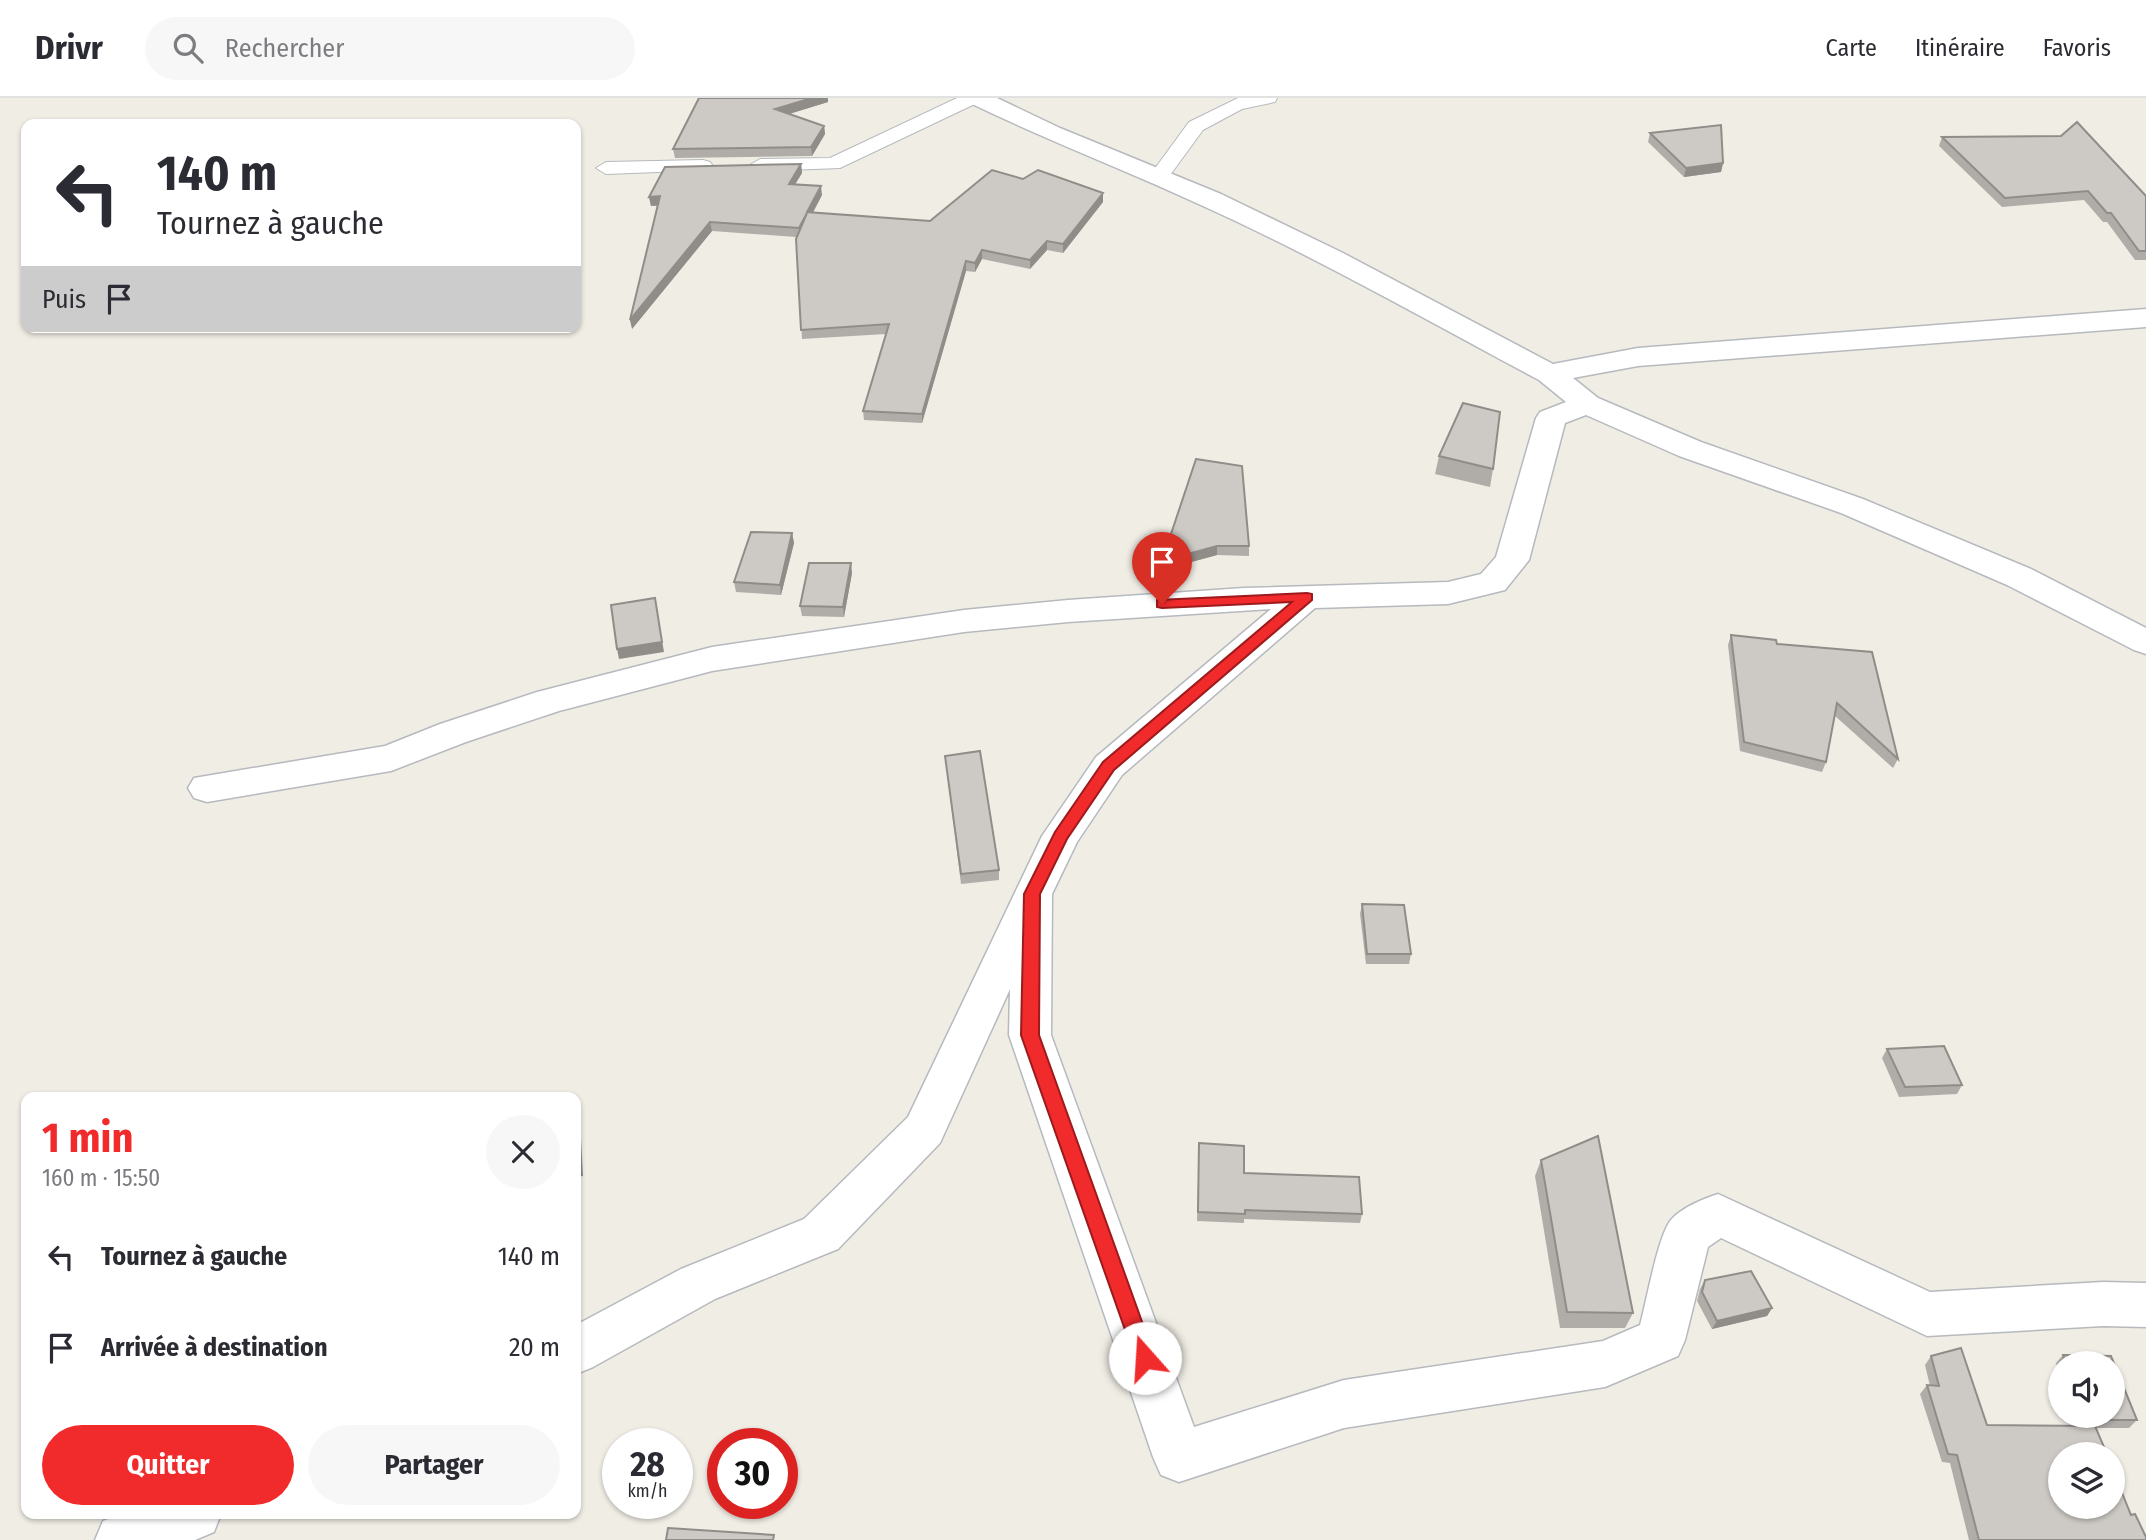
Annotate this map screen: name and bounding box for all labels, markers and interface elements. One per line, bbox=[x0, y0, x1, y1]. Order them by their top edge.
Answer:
search box bbox=[145, 17, 635, 80]
text: Drivr bbox=[35, 28, 103, 68]
icon: search bbox=[169, 29, 207, 67]
text: Rechercher bbox=[225, 33, 344, 64]
text: Carte bbox=[1826, 34, 1877, 62]
text: Itinéraire bbox=[1915, 34, 2005, 62]
text: Favoris bbox=[2043, 34, 2111, 62]
text: 140 m bbox=[157, 144, 277, 203]
icon: left bbox=[42, 147, 133, 238]
text: Tournez à gauche bbox=[157, 204, 384, 242]
icon: arrive bbox=[100, 280, 138, 318]
text: Puis bbox=[42, 284, 86, 315]
pin bbox=[1132, 532, 1192, 604]
icon: arrive bbox=[1143, 543, 1181, 581]
text: 1 min bbox=[42, 1113, 133, 1163]
button: close bbox=[486, 1115, 560, 1189]
text: 160 m · 15:50 bbox=[42, 1164, 160, 1192]
icon: left bbox=[42, 1238, 80, 1276]
text: Tournez à gauche bbox=[101, 1241, 287, 1272]
text: 140 m bbox=[498, 1241, 560, 1272]
position arrow bbox=[1108, 1321, 1182, 1395]
icon: arrive bbox=[42, 1329, 80, 1367]
text: Arrivée à destination bbox=[101, 1332, 328, 1363]
text: 20 m bbox=[509, 1332, 560, 1363]
map controls bbox=[2048, 1351, 2125, 1519]
button: sound bbox=[2048, 1351, 2125, 1428]
button: Quitter bbox=[42, 1425, 294, 1505]
button: Partager bbox=[308, 1425, 560, 1505]
speed limit sign: 30 bbox=[707, 1428, 798, 1519]
button: layers bbox=[2048, 1442, 2125, 1519]
text: 28 bbox=[630, 1443, 665, 1485]
text: km/h bbox=[627, 1480, 668, 1502]

